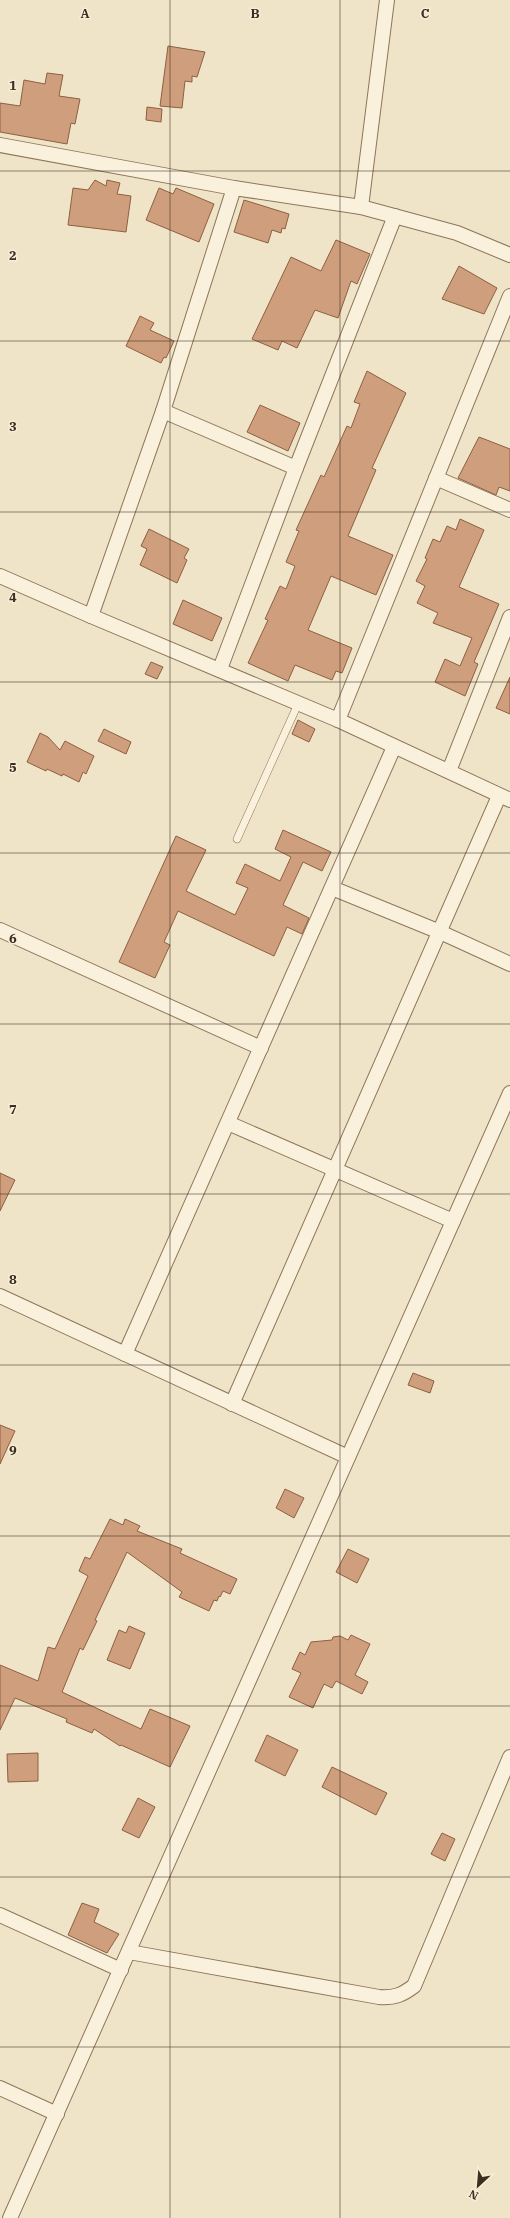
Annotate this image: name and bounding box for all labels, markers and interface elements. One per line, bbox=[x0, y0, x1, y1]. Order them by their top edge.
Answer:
text: A bbox=[80, 5, 90, 22]
text: B bbox=[250, 5, 260, 22]
text: C bbox=[421, 5, 430, 22]
text: 1 bbox=[9, 77, 17, 94]
text: 2 bbox=[9, 247, 17, 264]
text: 3 bbox=[9, 418, 17, 435]
text: 4 bbox=[9, 589, 17, 606]
text: 5 bbox=[9, 759, 17, 776]
text: 6 bbox=[9, 930, 17, 947]
text: 7 bbox=[9, 1101, 17, 1118]
text: 8 bbox=[9, 1271, 17, 1288]
text: 9 bbox=[9, 1442, 17, 1459]
north arrow bbox=[458, 2166, 498, 2206]
text: N bbox=[466, 2187, 481, 2203]

